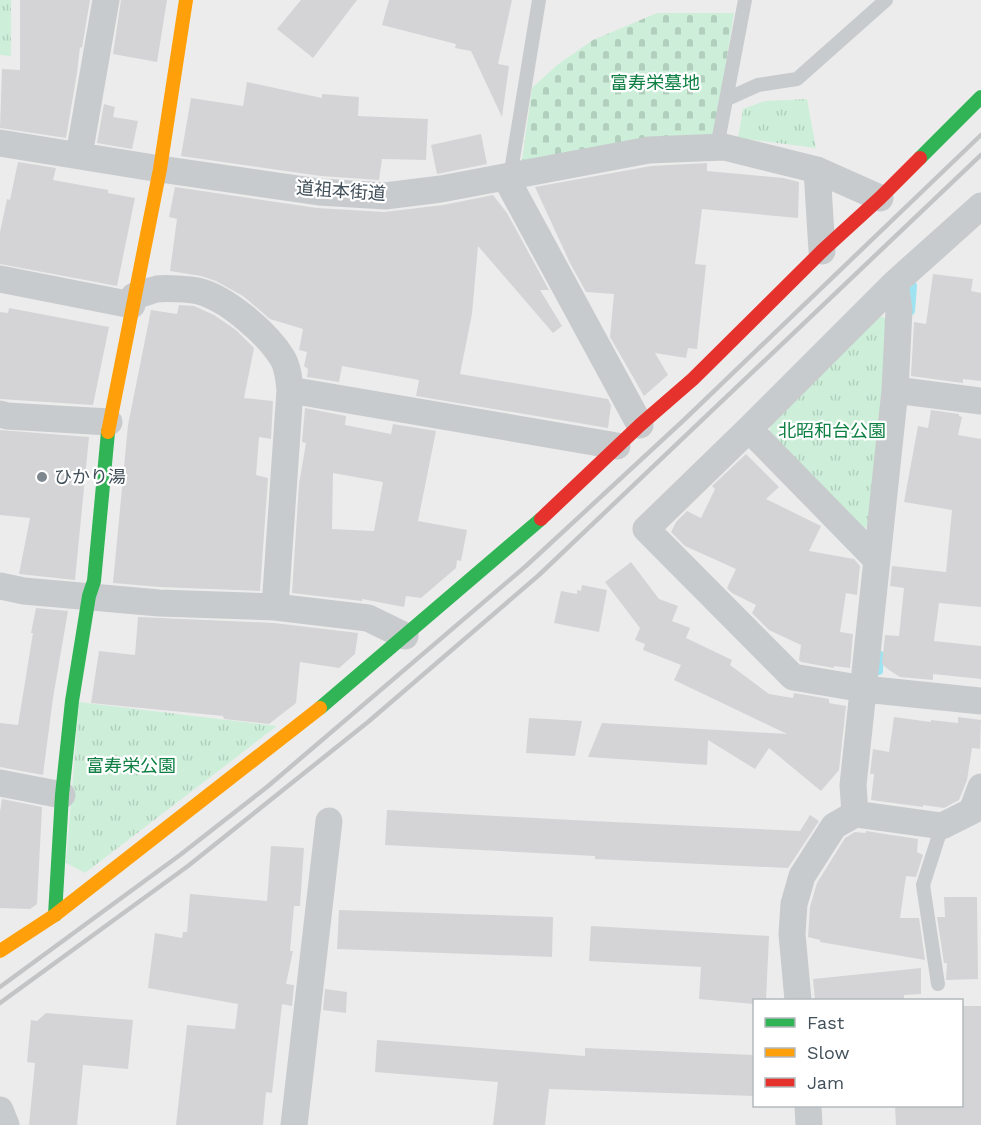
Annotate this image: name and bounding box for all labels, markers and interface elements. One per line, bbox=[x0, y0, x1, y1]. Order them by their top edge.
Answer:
park label: 富寿栄墓地 bbox=[610, 72, 700, 93]
street label: 道祖本街道 bbox=[295, 177, 387, 204]
park label: 北昭和台公園 bbox=[778, 420, 886, 441]
place label: ひかり湯 bbox=[54, 466, 126, 487]
marker: ひかり湯 bbox=[35, 470, 49, 484]
park label: 富寿栄公園 bbox=[86, 755, 176, 776]
legend bbox=[753, 999, 963, 1107]
text: Fast bbox=[807, 1012, 845, 1033]
text: Slow bbox=[807, 1042, 850, 1063]
text: Jam bbox=[807, 1072, 844, 1093]

